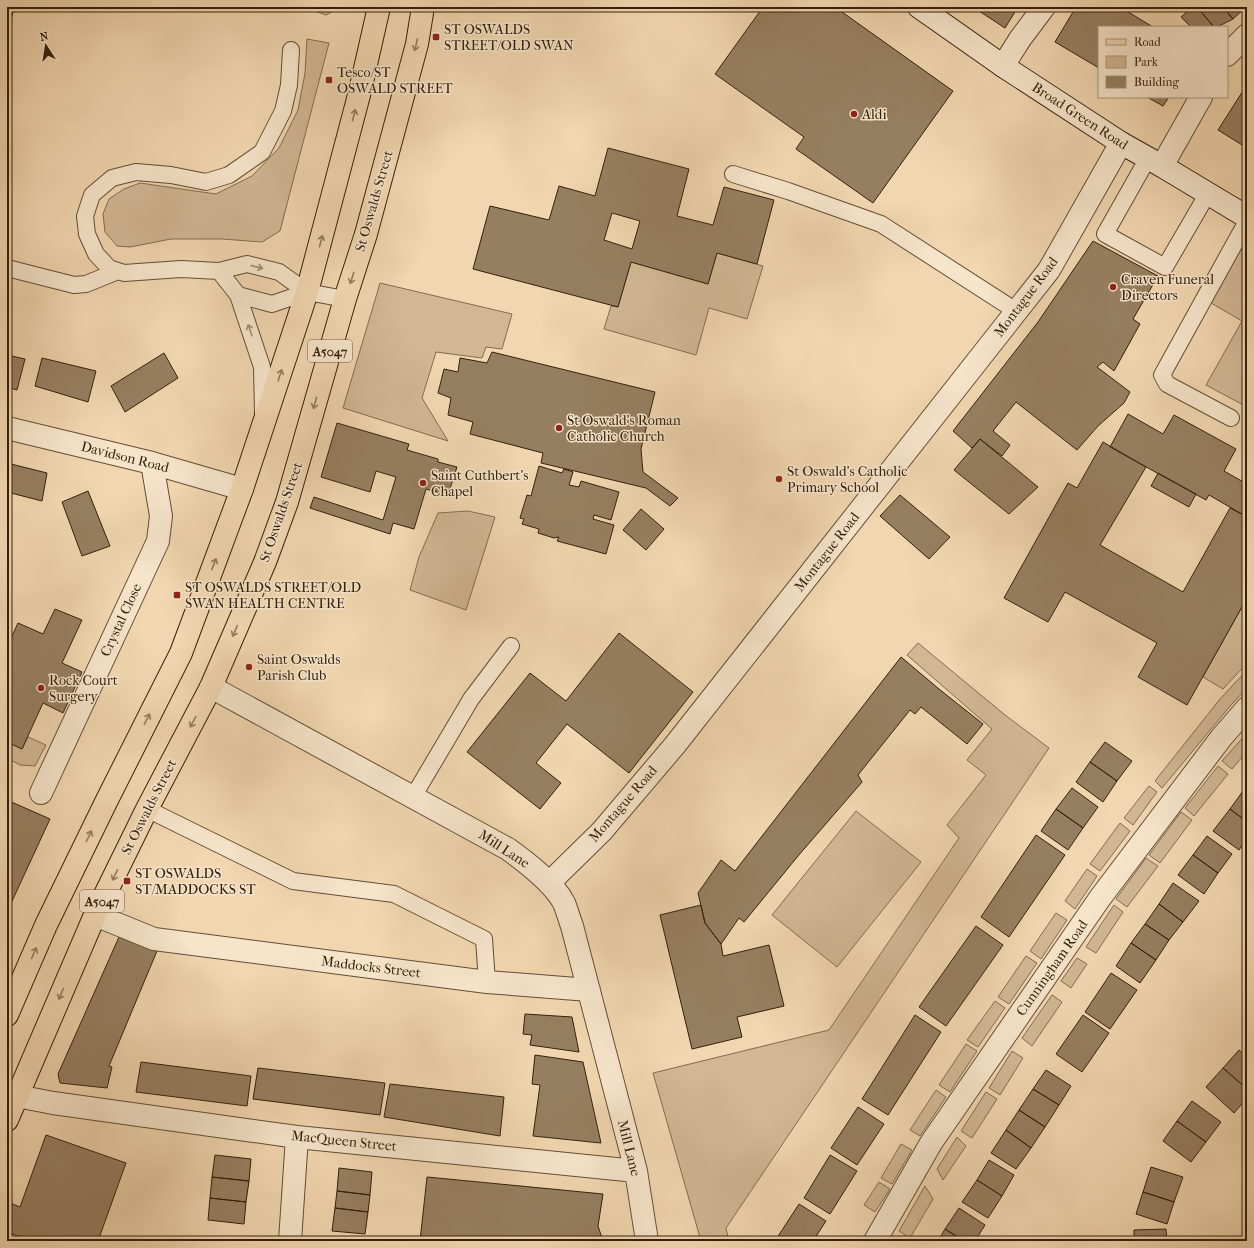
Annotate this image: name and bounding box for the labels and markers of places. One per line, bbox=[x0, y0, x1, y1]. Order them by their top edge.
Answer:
place label: ST OSWALDS STREET/OLD SWAN bbox=[444, 21, 574, 54]
marker: ST OSWALDS STREET/OLD SWAN bbox=[431, 32, 441, 42]
place label: Tesco/ST OSWALD STREET bbox=[337, 64, 453, 97]
marker: Tesco/ST OSWALD STREET bbox=[324, 75, 334, 85]
place label: Aldi bbox=[861, 106, 887, 123]
marker: Aldi bbox=[849, 109, 859, 119]
place label: Craven Funeral Directors bbox=[1121, 271, 1214, 304]
marker: Craven Funeral Directors bbox=[1108, 282, 1118, 292]
place label: St Oswald's Roman Catholic Church bbox=[567, 412, 681, 445]
marker: St Oswald's Roman Catholic Church bbox=[554, 423, 564, 433]
place label: St Oswald's Catholic Primary School bbox=[787, 463, 907, 496]
place label: Saint Cuthbert’s Chapel bbox=[431, 467, 528, 500]
marker: St Oswald's Catholic Primary School bbox=[774, 474, 784, 484]
marker: Saint Cuthbert’s Chapel bbox=[418, 478, 428, 488]
place label: ST OSWALDS STREET/OLD SWAN HEALTH CENTRE bbox=[185, 579, 361, 612]
marker: ST OSWALDS STREET/OLD SWAN HEALTH CENTRE bbox=[172, 590, 182, 600]
place label: Saint Oswalds Parish Club bbox=[257, 651, 340, 684]
marker: Saint Oswalds Parish Club bbox=[244, 662, 254, 672]
place label: Rock Court Surgery bbox=[49, 672, 118, 705]
marker: Rock Court Surgery bbox=[36, 683, 46, 693]
place label: ST OSWALDS ST/MADDOCKS ST bbox=[135, 865, 256, 898]
marker: ST OSWALDS ST/MADDOCKS ST bbox=[122, 876, 132, 886]

